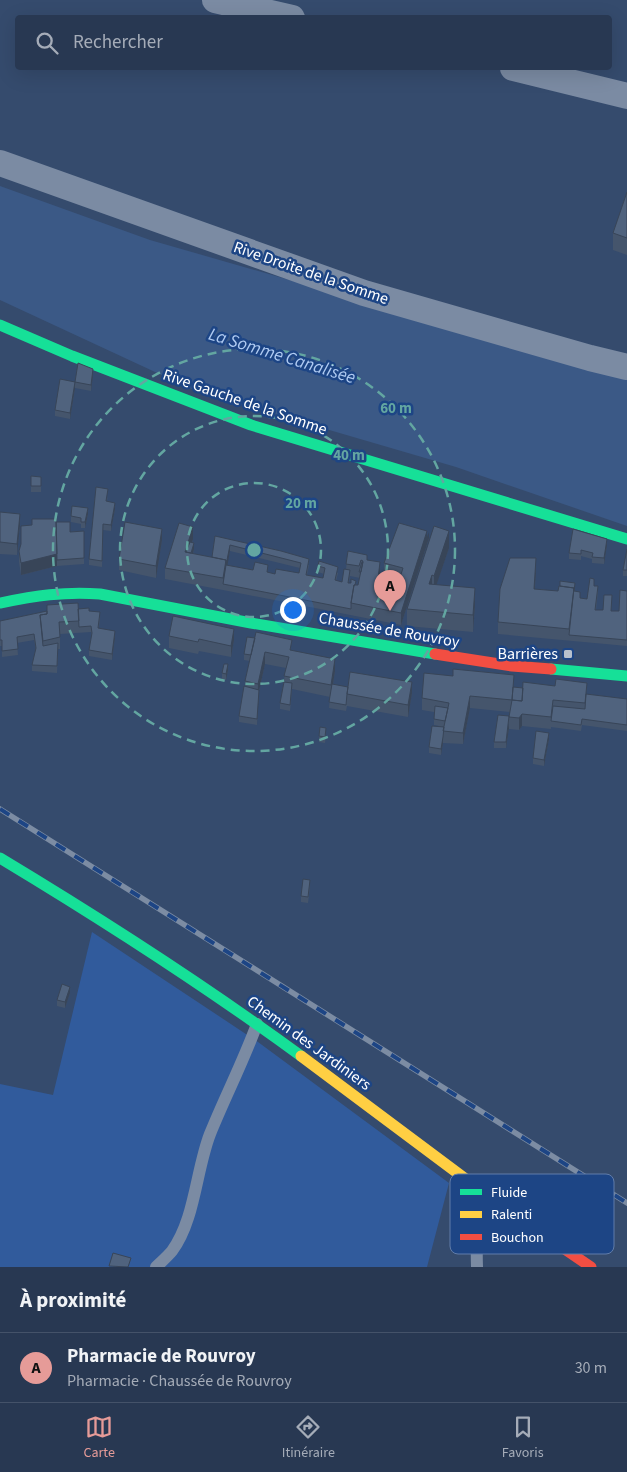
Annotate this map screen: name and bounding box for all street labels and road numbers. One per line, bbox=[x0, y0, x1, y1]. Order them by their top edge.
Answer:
street label: Rive Droite de la Somme bbox=[230, 236, 392, 310]
street label: Rive Gauche de la Somme bbox=[160, 364, 330, 440]
street label: Chaussée de Rouvroy bbox=[317, 607, 462, 653]
street label: Chemin des Jardiniers bbox=[243, 990, 376, 1096]

